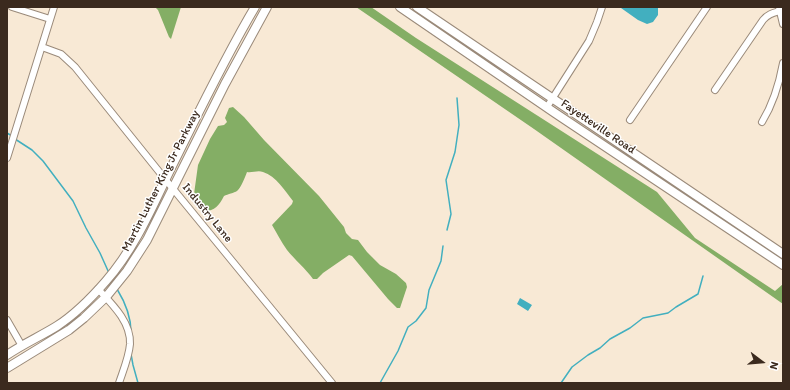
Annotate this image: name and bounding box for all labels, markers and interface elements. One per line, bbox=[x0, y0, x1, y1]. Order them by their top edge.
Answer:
street label: Fayetteville Road bbox=[558, 97, 638, 157]
street label: Martin Luther King Jr Parkway bbox=[119, 108, 203, 254]
street label: Industry Lane bbox=[179, 181, 235, 245]
north arrow bbox=[742, 342, 782, 382]
text: N bbox=[767, 360, 781, 371]

